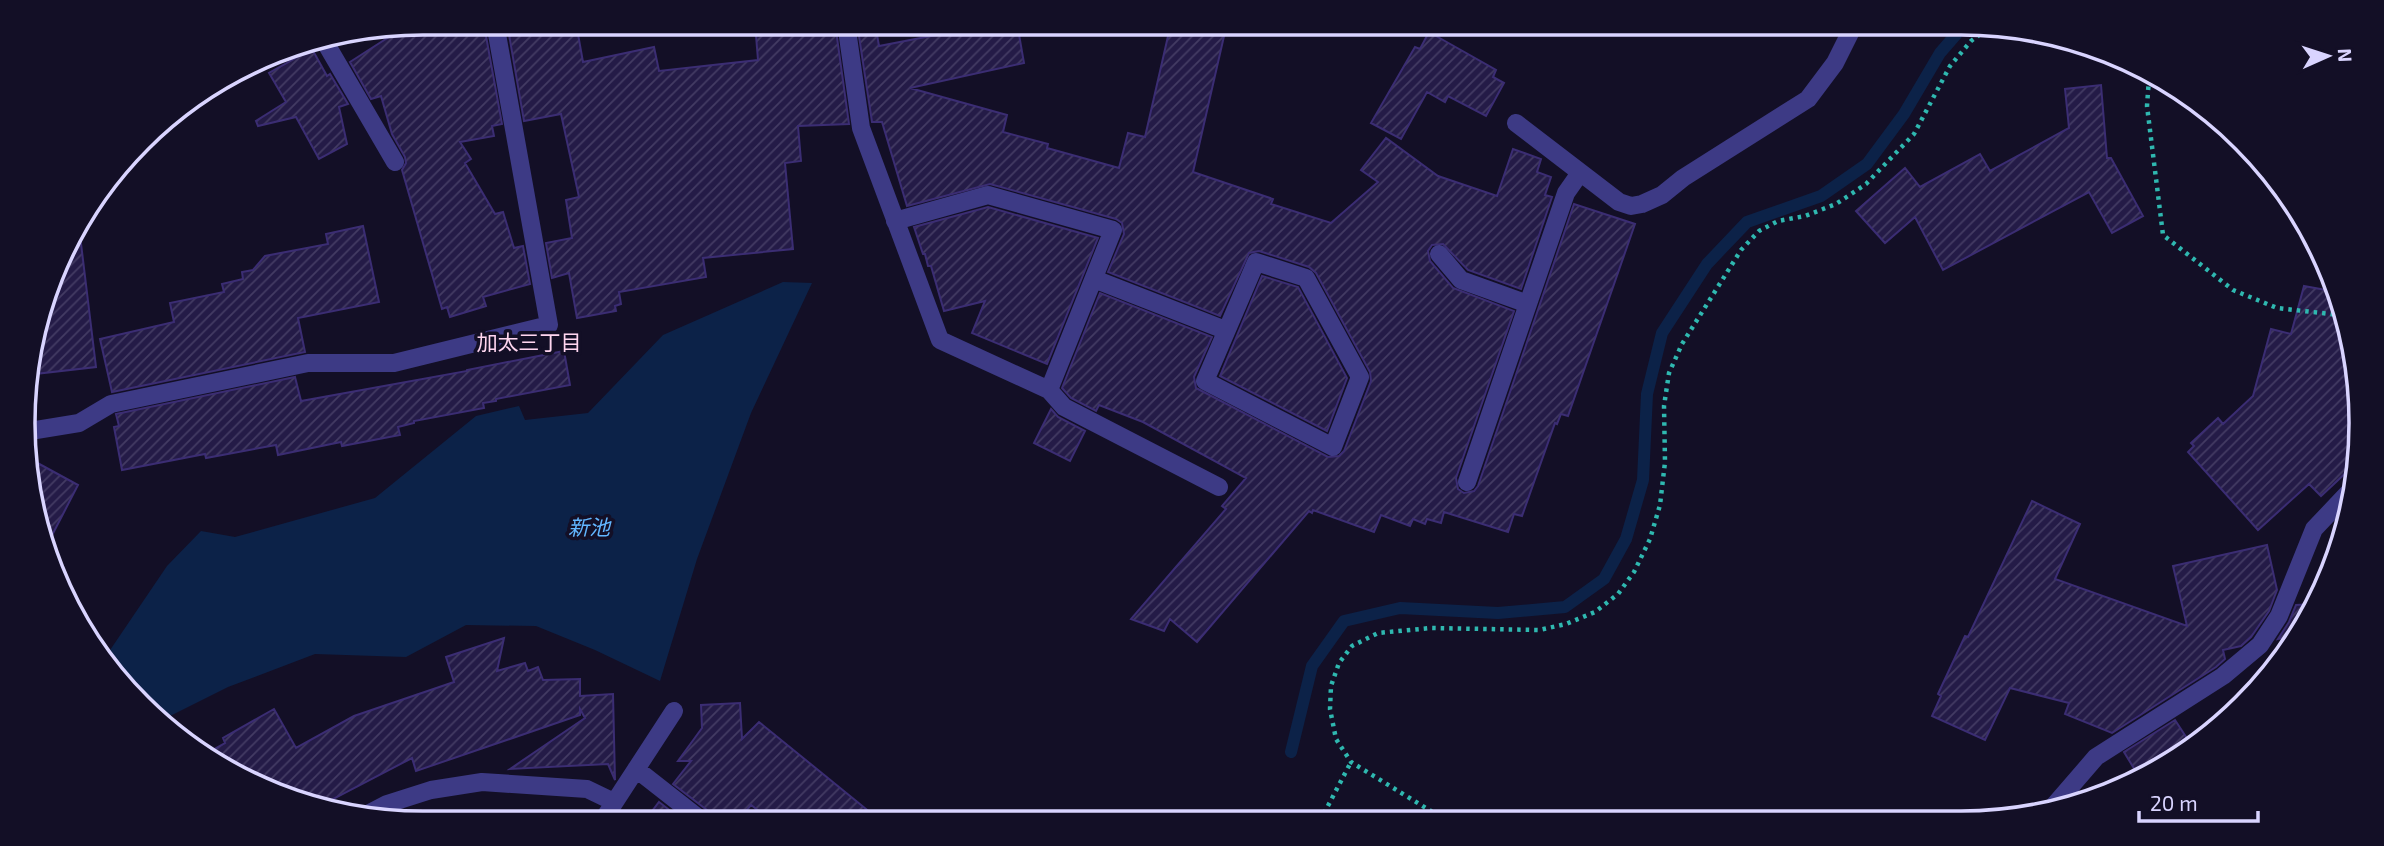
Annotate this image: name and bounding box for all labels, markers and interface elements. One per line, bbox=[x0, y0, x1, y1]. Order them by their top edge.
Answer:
north arrow bbox=[2293, 21, 2363, 91]
text: N bbox=[2334, 48, 2357, 63]
district label: 加太三丁目 bbox=[477, 329, 582, 354]
water label: 新池 bbox=[568, 514, 612, 539]
scale bar bbox=[2139, 780, 2258, 824]
text: 20 m bbox=[2150, 790, 2198, 815]

